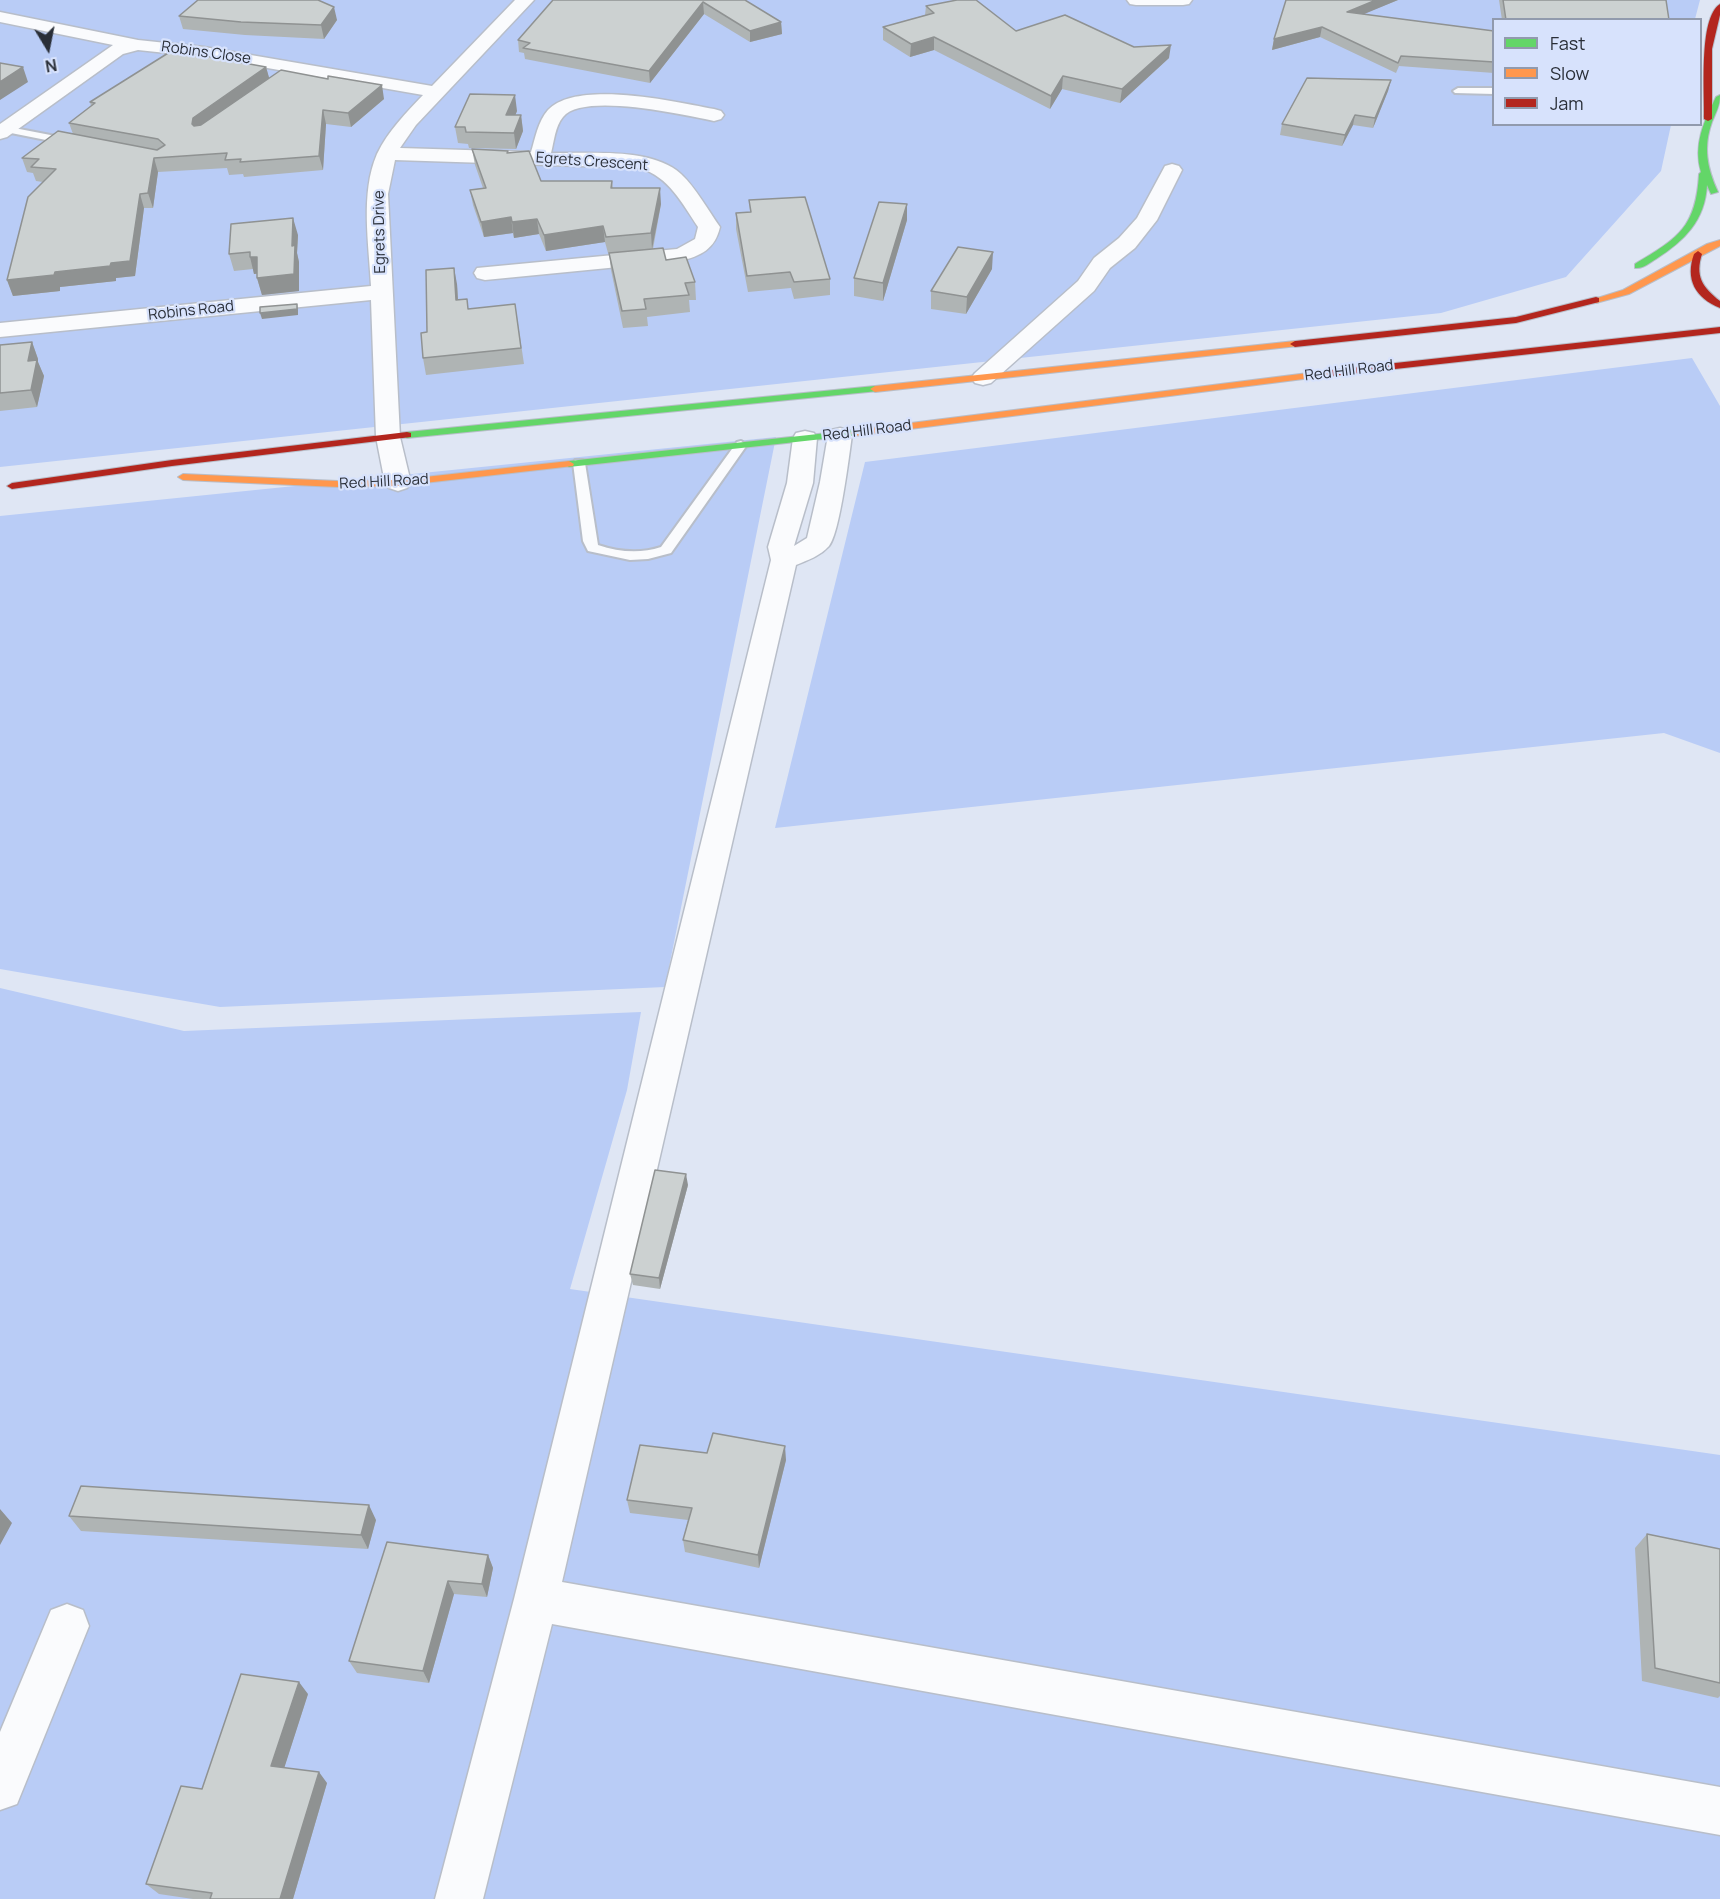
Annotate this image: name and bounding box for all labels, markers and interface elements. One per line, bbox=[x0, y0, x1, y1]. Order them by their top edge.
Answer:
north arrow bbox=[18, 18, 78, 78]
legend bbox=[1492, 18, 1702, 126]
text: Fast bbox=[1550, 31, 1585, 55]
street label: Robins Close bbox=[160, 38, 252, 68]
text: N bbox=[44, 54, 59, 78]
text: Slow bbox=[1550, 61, 1589, 85]
text: Jam bbox=[1550, 91, 1584, 115]
street label: Egrets Crescent bbox=[535, 149, 649, 175]
street label: Egrets Drive bbox=[370, 190, 390, 274]
street label: Robins Road bbox=[147, 298, 235, 324]
street label: Red Hill Road bbox=[1304, 357, 1394, 385]
street label: Red Hill Road bbox=[822, 417, 912, 445]
street label: Red Hill Road bbox=[339, 471, 429, 493]

